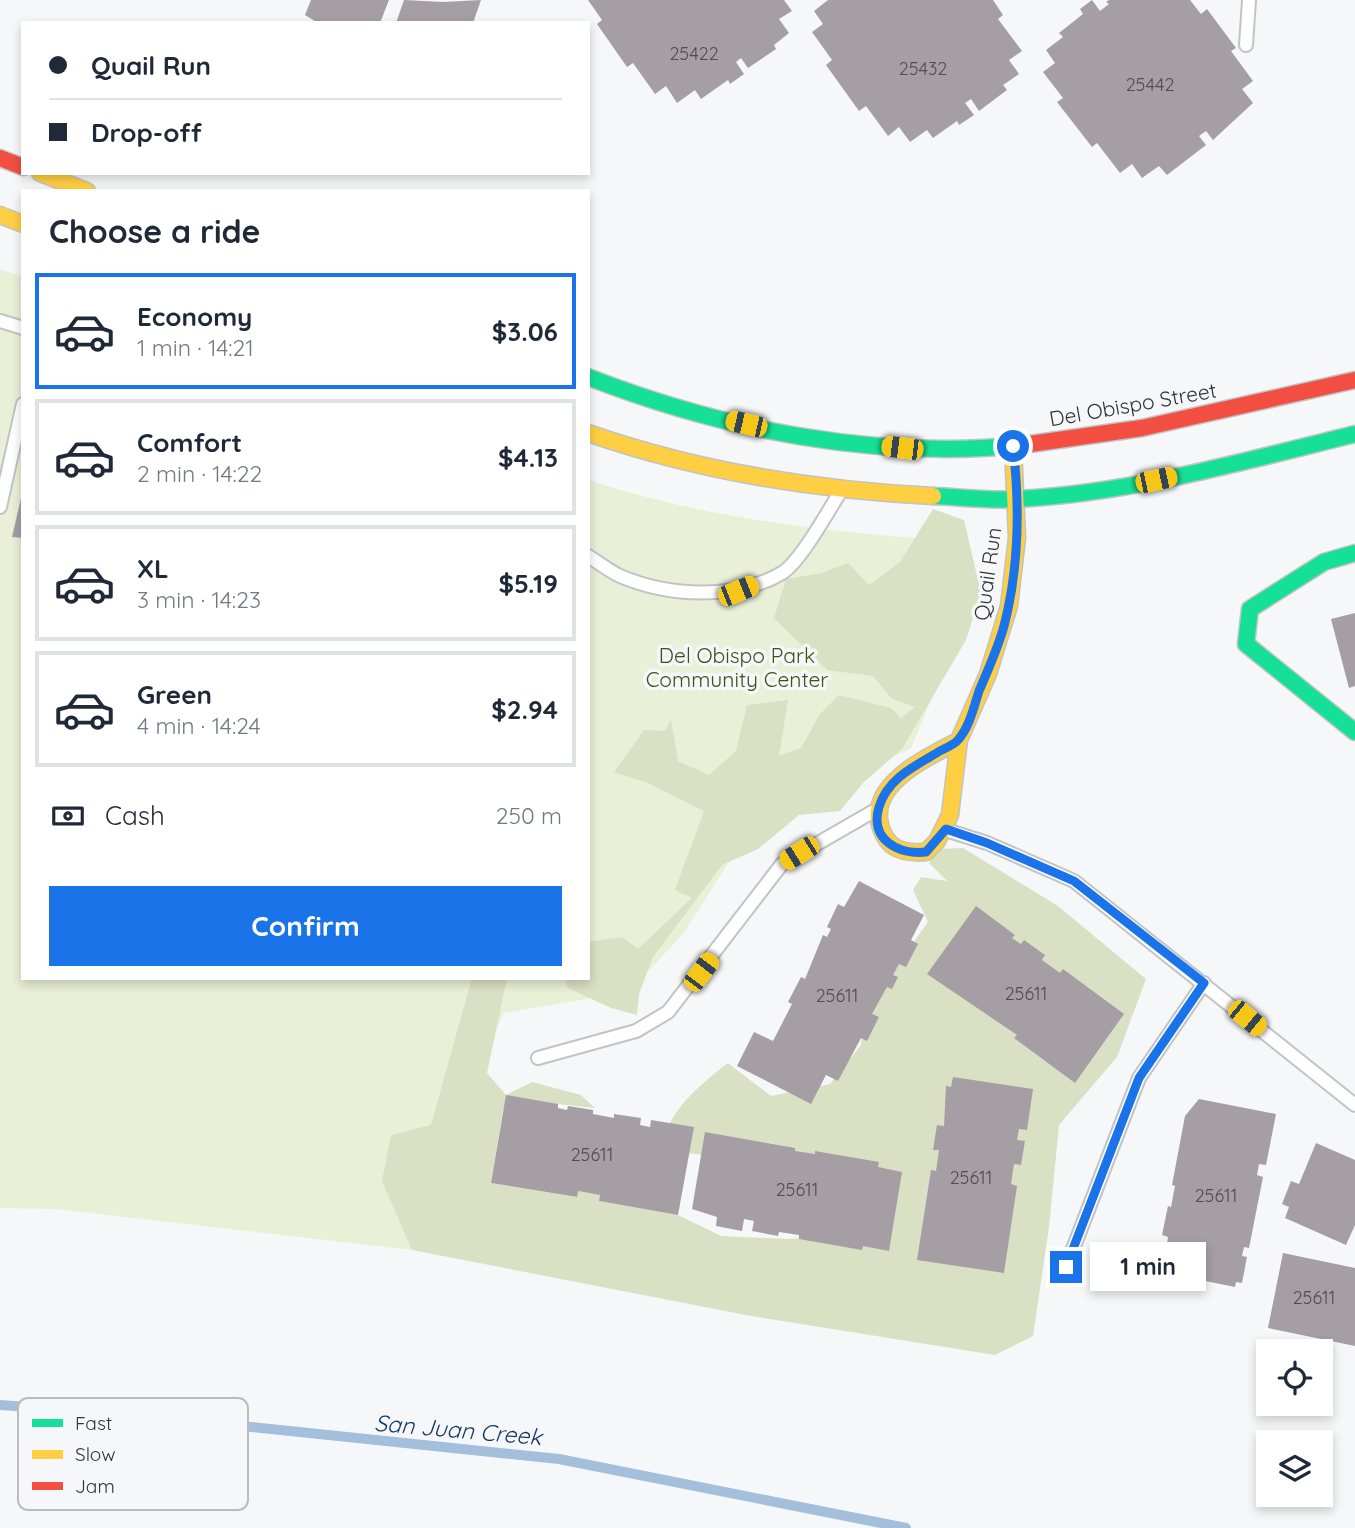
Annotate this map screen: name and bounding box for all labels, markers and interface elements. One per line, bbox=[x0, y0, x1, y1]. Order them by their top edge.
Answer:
house number: 25422 bbox=[669, 42, 719, 65]
text: Quail Run bbox=[91, 49, 211, 82]
house number: 25432 bbox=[899, 57, 947, 80]
house number: 25442 bbox=[1126, 73, 1174, 96]
text: Drop-off bbox=[91, 116, 202, 149]
text: Choose a ride bbox=[49, 211, 261, 251]
icon: car bbox=[53, 300, 116, 363]
text: Economy bbox=[137, 300, 252, 333]
text: $3.06 bbox=[492, 315, 558, 348]
text: 1 min · 14:21 bbox=[137, 333, 254, 362]
street label: Del Obispo Street bbox=[1047, 377, 1218, 432]
car bbox=[724, 409, 769, 439]
icon: car bbox=[53, 426, 116, 489]
text: Comfort bbox=[137, 426, 242, 459]
route start bbox=[997, 430, 1029, 462]
car bbox=[880, 435, 925, 461]
text: $4.13 bbox=[498, 441, 558, 474]
text: 2 min · 14:22 bbox=[137, 459, 262, 488]
car bbox=[1134, 465, 1179, 495]
street label: Quail Run bbox=[968, 526, 1006, 622]
icon: car bbox=[53, 552, 116, 615]
text: XL bbox=[137, 552, 169, 585]
text: $5.19 bbox=[498, 567, 558, 600]
car bbox=[715, 573, 762, 609]
text: 3 min · 14:23 bbox=[137, 585, 261, 614]
park label: Del Obispo Park Community Center bbox=[646, 642, 828, 692]
icon: car bbox=[53, 678, 116, 741]
text: Green bbox=[137, 678, 212, 711]
text: $2.94 bbox=[491, 693, 558, 726]
text: 4 min · 14:24 bbox=[137, 711, 261, 740]
icon: cash bbox=[49, 797, 87, 835]
text: Cash bbox=[105, 799, 165, 832]
text: 250 m bbox=[496, 801, 562, 830]
car bbox=[776, 833, 823, 873]
button: Confirm bbox=[49, 886, 562, 966]
car bbox=[680, 949, 723, 995]
house number: 25611 bbox=[1005, 982, 1047, 1005]
house number: 25611 bbox=[816, 984, 858, 1007]
car bbox=[1225, 997, 1270, 1039]
house number: 25611 bbox=[571, 1143, 613, 1166]
house number: 25611 bbox=[950, 1166, 992, 1189]
house number: 25611 bbox=[776, 1178, 818, 1201]
house number: 25611 bbox=[1195, 1184, 1237, 1207]
callout: 1 min bbox=[1090, 1242, 1206, 1292]
route end bbox=[1050, 1251, 1082, 1283]
text: 1 min bbox=[1120, 1252, 1176, 1281]
house number: 25611 bbox=[1293, 1286, 1335, 1309]
map controls bbox=[1256, 1339, 1333, 1507]
button: locate bbox=[1256, 1339, 1333, 1416]
legend bbox=[18, 1398, 248, 1510]
water label: San Juan Creek bbox=[373, 1408, 545, 1451]
text: Fast bbox=[75, 1411, 112, 1435]
button: layers bbox=[1256, 1430, 1333, 1507]
text: Slow bbox=[75, 1442, 116, 1466]
text: Jam bbox=[75, 1474, 115, 1498]

